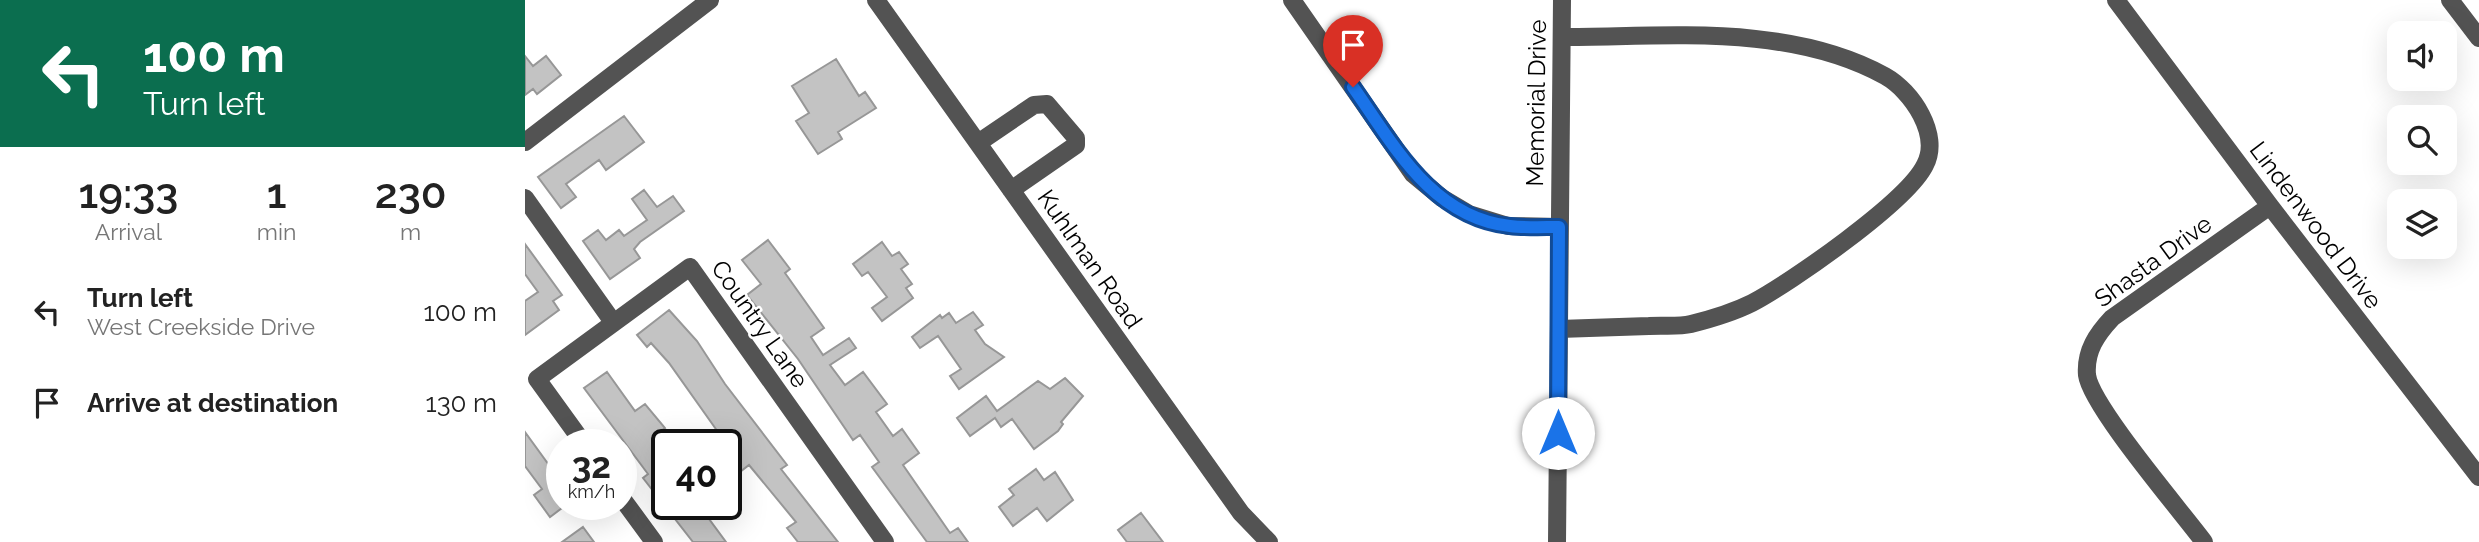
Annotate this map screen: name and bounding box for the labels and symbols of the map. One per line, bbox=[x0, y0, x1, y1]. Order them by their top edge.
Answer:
pin bbox=[1323, 15, 1383, 87]
street label: Memorial Drive bbox=[1520, 19, 1552, 187]
street label: Lindenwood Drive bbox=[2244, 136, 2388, 314]
street label: Kuhlman Road bbox=[1031, 184, 1149, 334]
street label: Shasta Drive bbox=[2089, 209, 2217, 313]
street label: Country Lane bbox=[705, 255, 815, 393]
position arrow bbox=[1521, 396, 1595, 470]
speed limit sign: 40 bbox=[651, 429, 742, 520]

